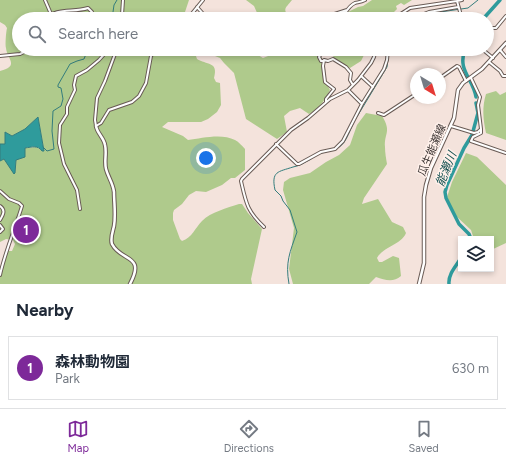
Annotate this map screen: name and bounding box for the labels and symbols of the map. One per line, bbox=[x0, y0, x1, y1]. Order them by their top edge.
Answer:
north arrow bbox=[410, 68, 446, 104]
street label: 瓜生能瀬線 bbox=[415, 122, 449, 178]
your location bbox=[196, 148, 216, 168]
water label: 能瀬川 bbox=[433, 148, 460, 188]
pin: 1 bbox=[13, 215, 39, 245]

